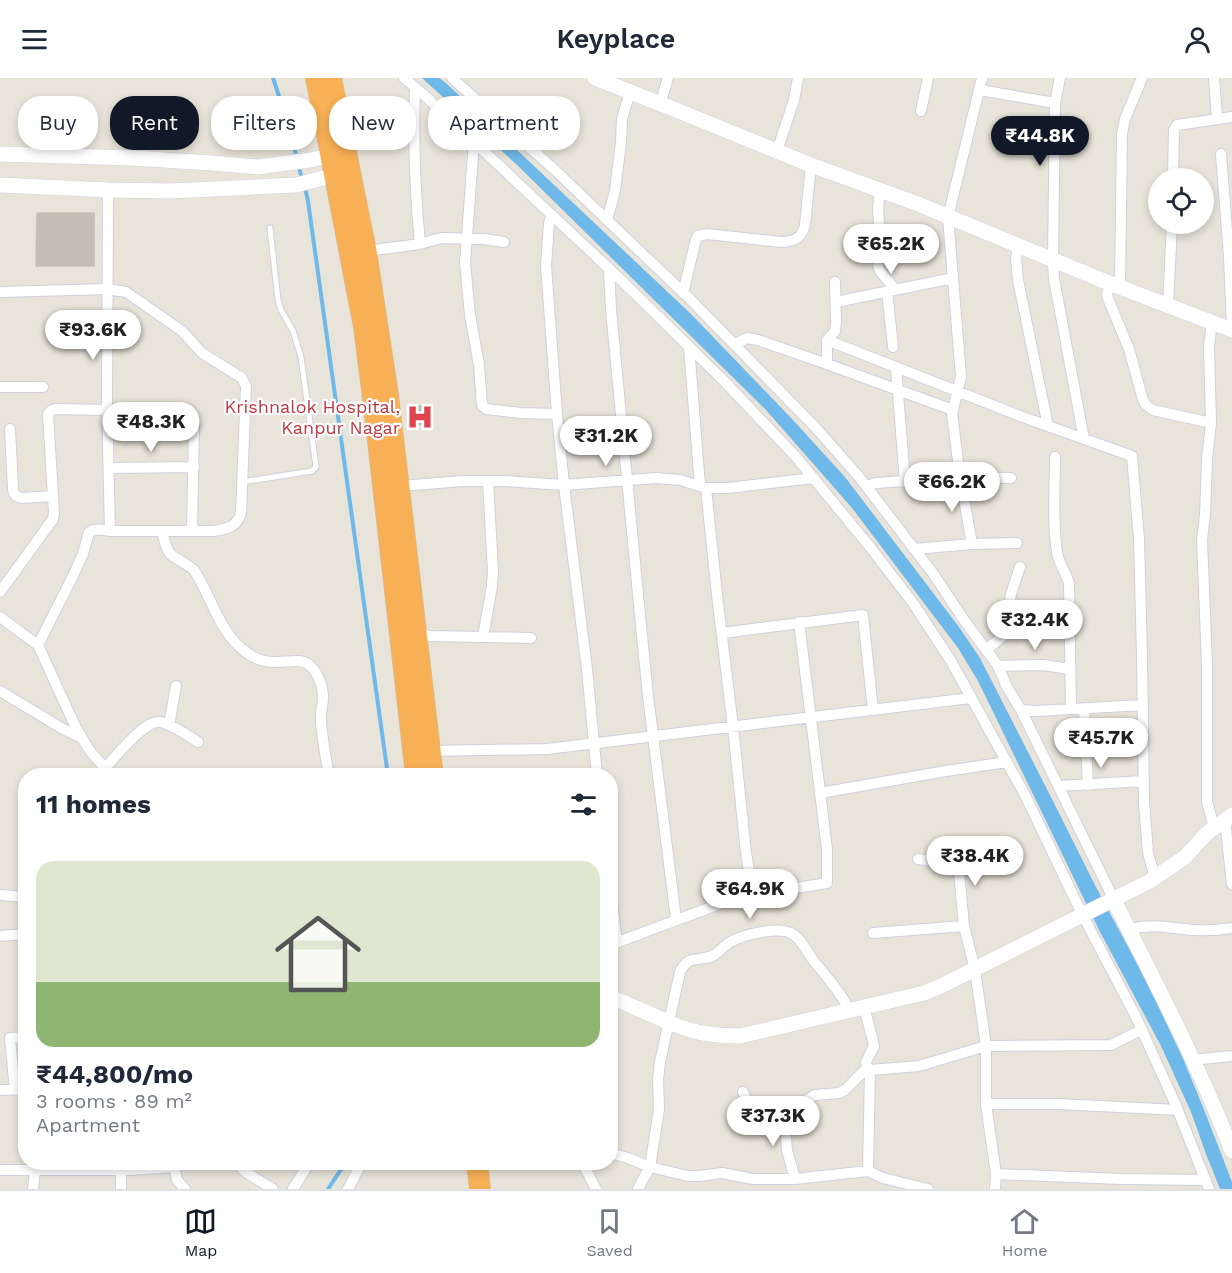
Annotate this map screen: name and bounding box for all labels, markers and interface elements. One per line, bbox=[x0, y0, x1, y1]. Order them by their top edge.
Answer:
icon: menu bbox=[18, 23, 51, 56]
text: Keyplace bbox=[556, 23, 676, 55]
icon: person bbox=[1181, 23, 1214, 56]
chip: Buy bbox=[18, 96, 98, 150]
chip: Rent bbox=[110, 96, 199, 150]
chip: Filters bbox=[211, 96, 317, 150]
chip: New bbox=[329, 96, 416, 150]
chip: Apartment bbox=[428, 96, 580, 150]
pin: ₹44.8K bbox=[991, 116, 1089, 167]
text: ₹44.8K bbox=[1005, 123, 1075, 147]
map controls bbox=[1148, 168, 1214, 234]
button: locate bbox=[1148, 168, 1214, 234]
pin: ₹65.2K bbox=[842, 224, 940, 275]
text: ₹65.2K bbox=[857, 231, 925, 255]
pin: ₹93.6K bbox=[44, 310, 142, 361]
text: ₹93.6K bbox=[59, 317, 127, 341]
place label: Krishnalok Hospital, Kanpur Nagar bbox=[224, 396, 400, 438]
pin: ₹48.3K bbox=[102, 402, 200, 453]
hospital icon: Krishnalok Hospital, Kanpur Nagar bbox=[405, 402, 435, 432]
text: ₹48.3K bbox=[117, 409, 186, 433]
pin: ₹31.2K bbox=[557, 416, 655, 467]
text: ₹31.2K bbox=[574, 423, 638, 447]
pin: ₹66.2K bbox=[903, 462, 1001, 513]
text: ₹66.2K bbox=[918, 469, 986, 493]
pin: ₹32.4K bbox=[986, 600, 1084, 651]
text: ₹32.4K bbox=[1001, 607, 1069, 631]
pin: ₹45.7K bbox=[1052, 718, 1150, 769]
text: ₹45.7K bbox=[1068, 725, 1134, 749]
icon: filters bbox=[567, 788, 600, 821]
text: 11 homes bbox=[36, 789, 151, 819]
pin: ₹38.4K bbox=[926, 836, 1024, 887]
text: ₹38.4K bbox=[941, 843, 1009, 867]
pin: ₹64.9K bbox=[701, 869, 799, 920]
text: ₹64.9K bbox=[715, 876, 785, 900]
icon: home bbox=[264, 900, 372, 1008]
text: ₹44,800/mo bbox=[36, 1059, 193, 1089]
text: 3 rooms · 89 m² bbox=[36, 1089, 192, 1113]
pin: ₹37.3K bbox=[724, 1096, 822, 1147]
text: ₹37.3K bbox=[741, 1103, 805, 1127]
text: Apartment bbox=[36, 1113, 140, 1137]
tab: Map bbox=[184, 1205, 217, 1260]
tab: Saved bbox=[586, 1205, 633, 1260]
tab: Home bbox=[1002, 1205, 1048, 1260]

